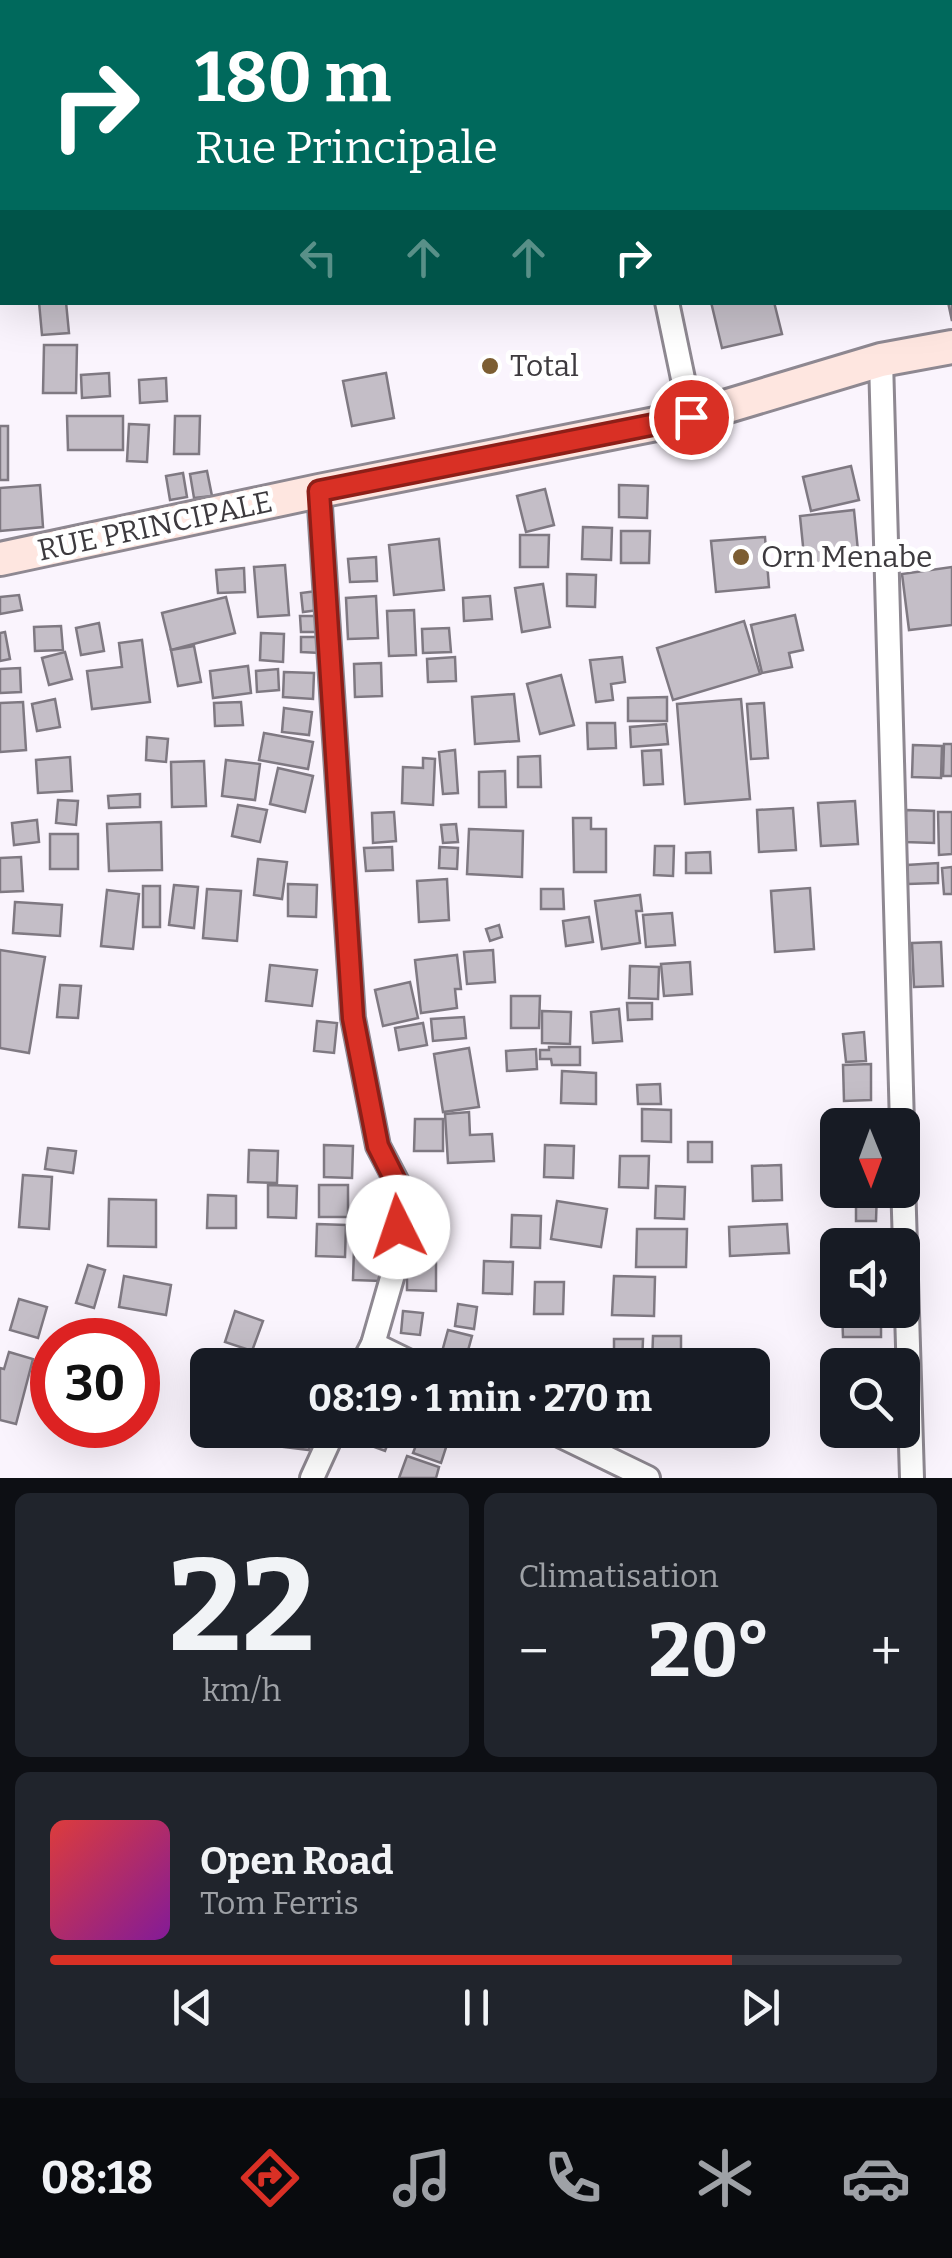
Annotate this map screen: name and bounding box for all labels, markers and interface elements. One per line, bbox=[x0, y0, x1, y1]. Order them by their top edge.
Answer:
text: 180 m bbox=[195, 36, 391, 120]
icon: right bbox=[30, 40, 160, 170]
text: Rue Principale bbox=[195, 121, 498, 175]
icon: left bbox=[291, 230, 346, 285]
icon: ahead bbox=[396, 230, 451, 285]
icon: ahead bbox=[501, 230, 556, 285]
icon: right bbox=[606, 230, 661, 285]
place label: Total bbox=[510, 348, 579, 384]
marker: Total bbox=[479, 355, 501, 377]
pin bbox=[649, 375, 734, 460]
icon: arrive bbox=[664, 390, 719, 445]
street label: RUE PRINCIPALE bbox=[34, 484, 276, 568]
place label: Orn Menabe bbox=[761, 539, 933, 575]
marker: Orn Menabe bbox=[730, 546, 752, 568]
north arrow bbox=[820, 1108, 920, 1208]
map controls bbox=[820, 1108, 920, 1448]
position arrow bbox=[346, 1175, 450, 1279]
button: sound bbox=[820, 1228, 920, 1328]
speed limit sign: 30 bbox=[30, 1318, 160, 1448]
button: search bbox=[820, 1348, 920, 1448]
text: 08:19 · 1 min · 270 m bbox=[308, 1375, 652, 1421]
text: 22 bbox=[169, 1528, 315, 1684]
text: Climatisation bbox=[519, 1557, 719, 1595]
text: 20° bbox=[649, 1606, 771, 1696]
text: − bbox=[519, 1619, 549, 1685]
text: + bbox=[871, 1619, 902, 1685]
text: km/h bbox=[202, 1671, 281, 1709]
text: Open Road bbox=[200, 1838, 393, 1884]
text: Tom Ferris bbox=[200, 1884, 359, 1922]
icon: previous bbox=[165, 1980, 220, 2035]
icon: pause bbox=[449, 1980, 504, 2035]
icon: next bbox=[733, 1980, 788, 2035]
icon: directions bbox=[235, 2143, 305, 2213]
icon: music bbox=[387, 2143, 457, 2213]
icon: phone bbox=[538, 2143, 608, 2213]
icon: climate bbox=[690, 2143, 760, 2213]
icon: car bbox=[841, 2143, 911, 2213]
text: 08:18 bbox=[41, 2151, 153, 2205]

